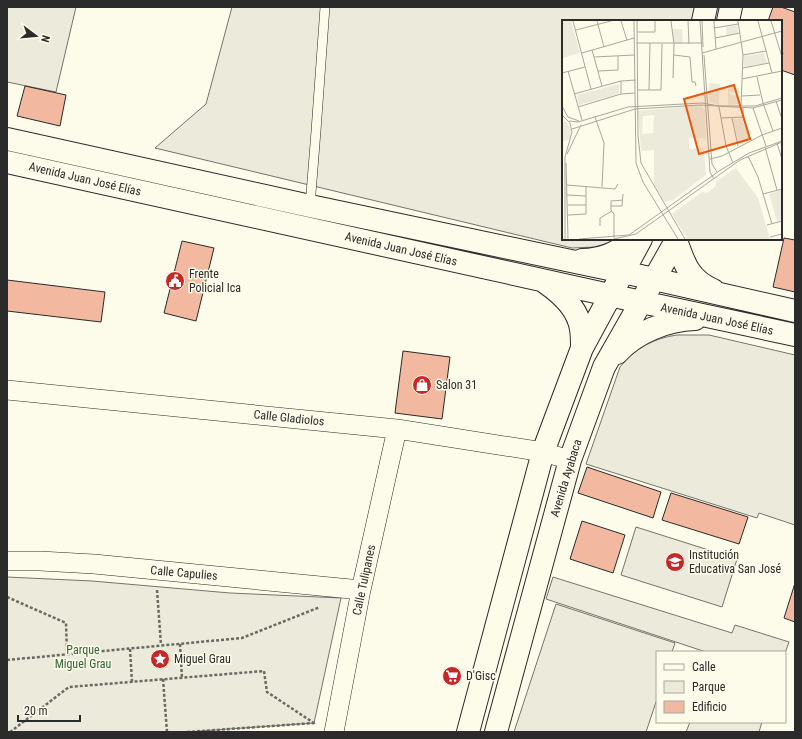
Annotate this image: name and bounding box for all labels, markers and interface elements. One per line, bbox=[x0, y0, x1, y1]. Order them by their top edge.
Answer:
north arrow bbox=[16, 16, 56, 56]
inset map bbox=[562, 20, 782, 240]
text: N bbox=[38, 34, 52, 44]
street label: Avenida Juan José Elías bbox=[28, 159, 142, 199]
street label: Avenida Juan José Elías bbox=[344, 229, 458, 269]
place label: Frente Policial Ica bbox=[189, 267, 241, 295]
public building icon: Frente Policial Ica bbox=[164, 270, 186, 292]
street label: Avenida Juan José Elías bbox=[659, 300, 775, 338]
shop icon: Salon 31 bbox=[411, 374, 433, 396]
place label: Salon 31 bbox=[436, 378, 477, 392]
street label: Calle Gladiolos bbox=[253, 407, 325, 429]
street label: Avenida Ayabaca bbox=[548, 437, 585, 519]
street label: Calle Tulipanes bbox=[350, 543, 378, 617]
place label: Institución Educativa San José bbox=[689, 548, 782, 576]
school or university icon: Institución Educativa San José bbox=[664, 551, 686, 573]
street label: Calle Capulies bbox=[150, 563, 218, 583]
park label: Parque Miguel Grau bbox=[55, 643, 112, 671]
place icon: Miguel Grau bbox=[149, 648, 171, 670]
legend bbox=[656, 651, 786, 723]
place label: Miguel Grau bbox=[174, 652, 231, 666]
text: Calle bbox=[692, 660, 716, 674]
supermarket icon: D'Gisc bbox=[441, 665, 463, 687]
place label: D'Gisc bbox=[466, 669, 496, 683]
text: Parque bbox=[692, 680, 726, 694]
scale bar bbox=[18, 697, 80, 723]
text: Edificio bbox=[692, 700, 727, 714]
text: 20 m bbox=[24, 704, 48, 718]

